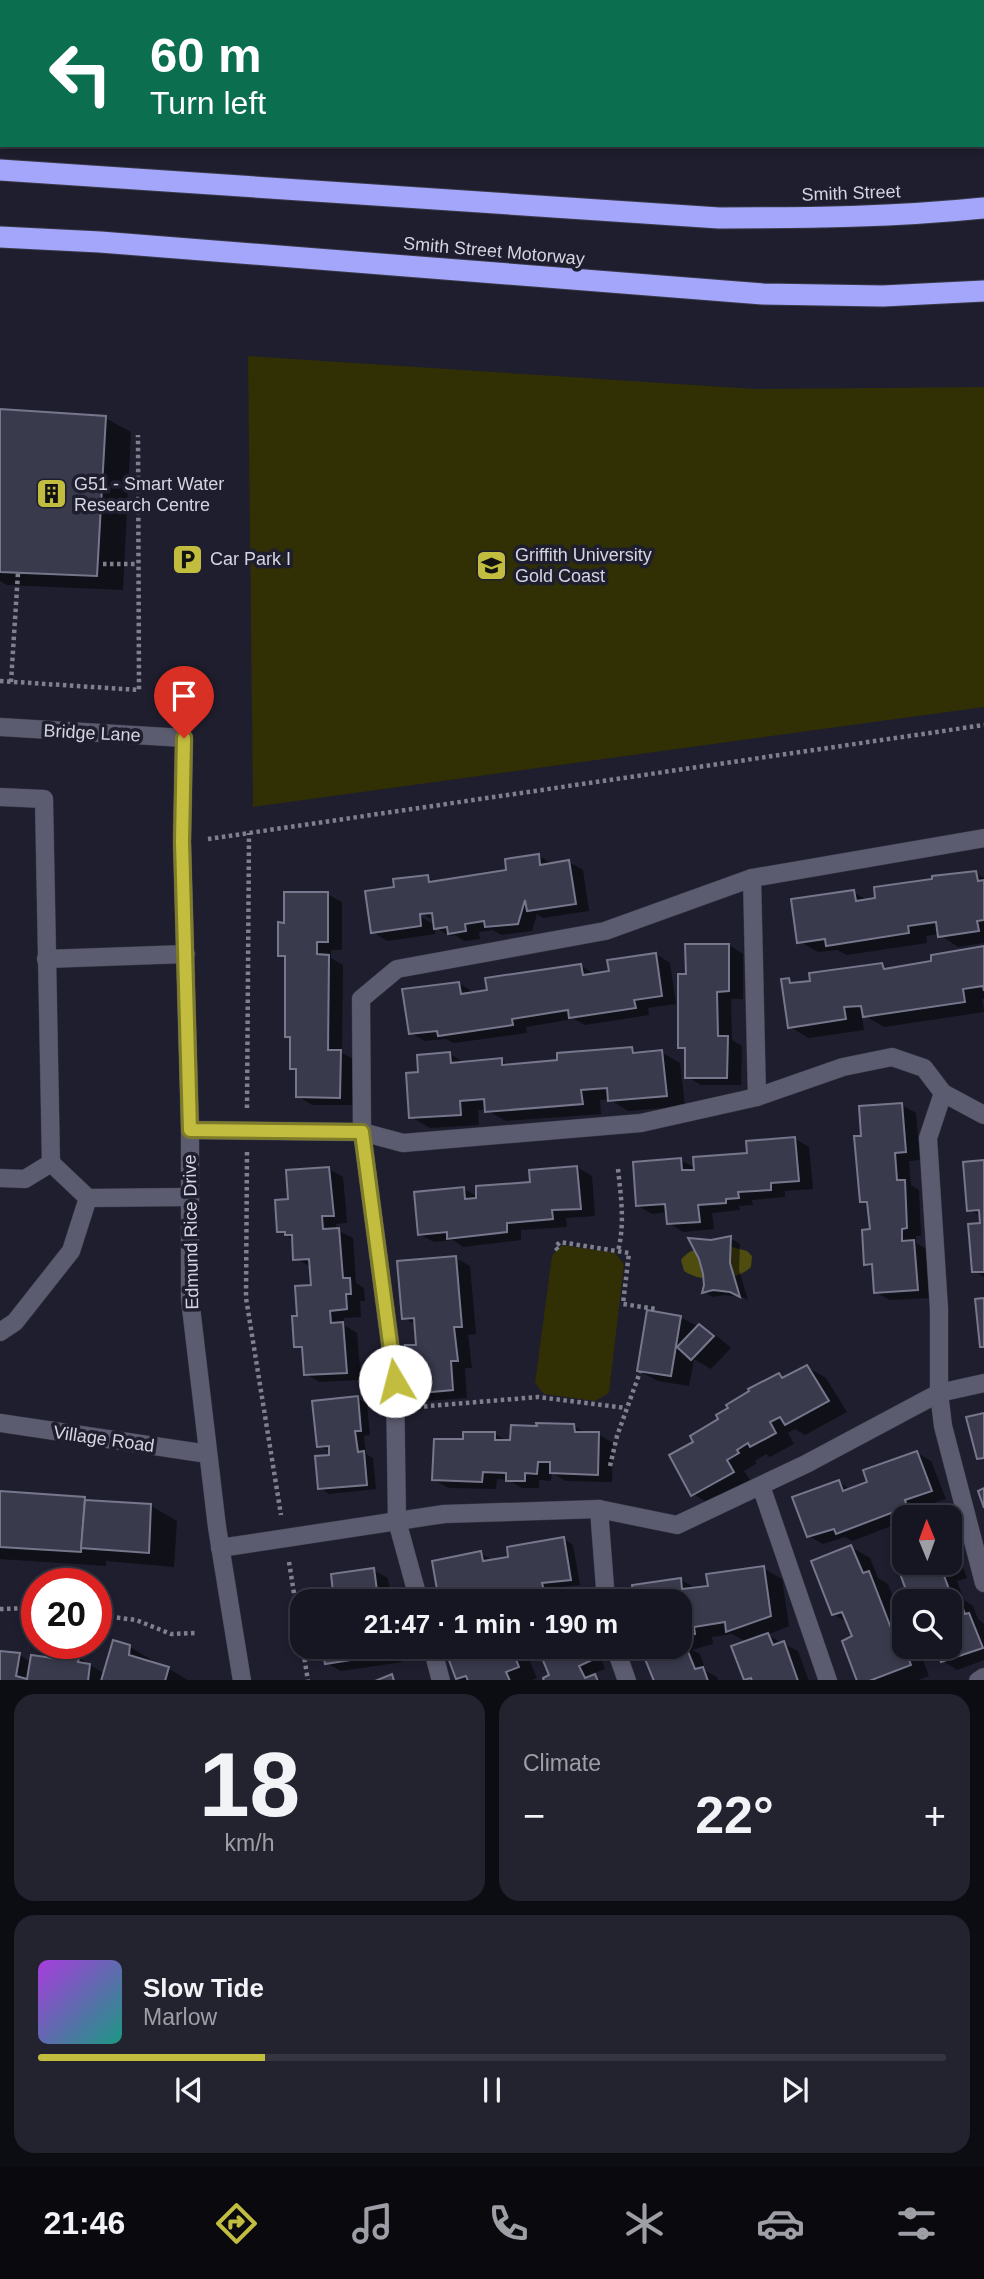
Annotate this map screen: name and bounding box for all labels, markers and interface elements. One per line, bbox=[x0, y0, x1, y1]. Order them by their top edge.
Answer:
icon: left bbox=[35, 28, 126, 119]
text: 60 m bbox=[150, 28, 262, 82]
text: Turn left bbox=[150, 85, 266, 121]
street label: Smith Street bbox=[801, 181, 901, 205]
street label: Smith Street Motorway bbox=[402, 233, 586, 269]
place label: G51 - Smart Water Research Centre bbox=[74, 474, 224, 515]
building icon: G51 - Smart Water Research Centre bbox=[34, 477, 68, 511]
parking icon: Car Park I bbox=[170, 542, 204, 576]
place label: Griffith University Gold Coast bbox=[515, 545, 652, 586]
school or university icon: Griffith University Gold Coast bbox=[475, 548, 509, 582]
place label: Car Park I bbox=[210, 549, 291, 569]
pin bbox=[154, 666, 214, 738]
icon: arrive bbox=[165, 677, 203, 715]
street label: Bridge Lane bbox=[43, 720, 141, 746]
street label: Edmund Rice Drive bbox=[180, 1154, 202, 1310]
position arrow bbox=[358, 1344, 432, 1418]
street label: Village Road bbox=[52, 1422, 156, 1456]
north arrow bbox=[892, 1505, 962, 1575]
map controls bbox=[892, 1505, 962, 1659]
speed limit sign: 20 bbox=[21, 1568, 112, 1659]
button: search bbox=[892, 1589, 962, 1659]
text: 21:47 · 1 min · 190 m bbox=[364, 1609, 618, 1639]
text: 18 bbox=[199, 1734, 300, 1835]
text: Climate bbox=[523, 1750, 601, 1776]
text: 22° bbox=[695, 1786, 774, 1844]
text: − bbox=[523, 1795, 545, 1837]
text: + bbox=[924, 1795, 946, 1837]
text: km/h bbox=[225, 1830, 274, 1856]
text: Slow Tide bbox=[143, 1973, 264, 2003]
text: Marlow bbox=[143, 2004, 217, 2030]
icon: previous bbox=[170, 2071, 208, 2109]
icon: pause bbox=[473, 2071, 511, 2109]
icon: next bbox=[776, 2071, 814, 2109]
icon: directions bbox=[212, 2199, 261, 2248]
icon: music bbox=[348, 2199, 397, 2248]
icon: phone bbox=[484, 2199, 533, 2248]
icon: climate bbox=[620, 2199, 669, 2248]
icon: car bbox=[756, 2199, 805, 2248]
icon: filters bbox=[892, 2199, 941, 2248]
text: 21:46 bbox=[43, 2205, 125, 2241]

